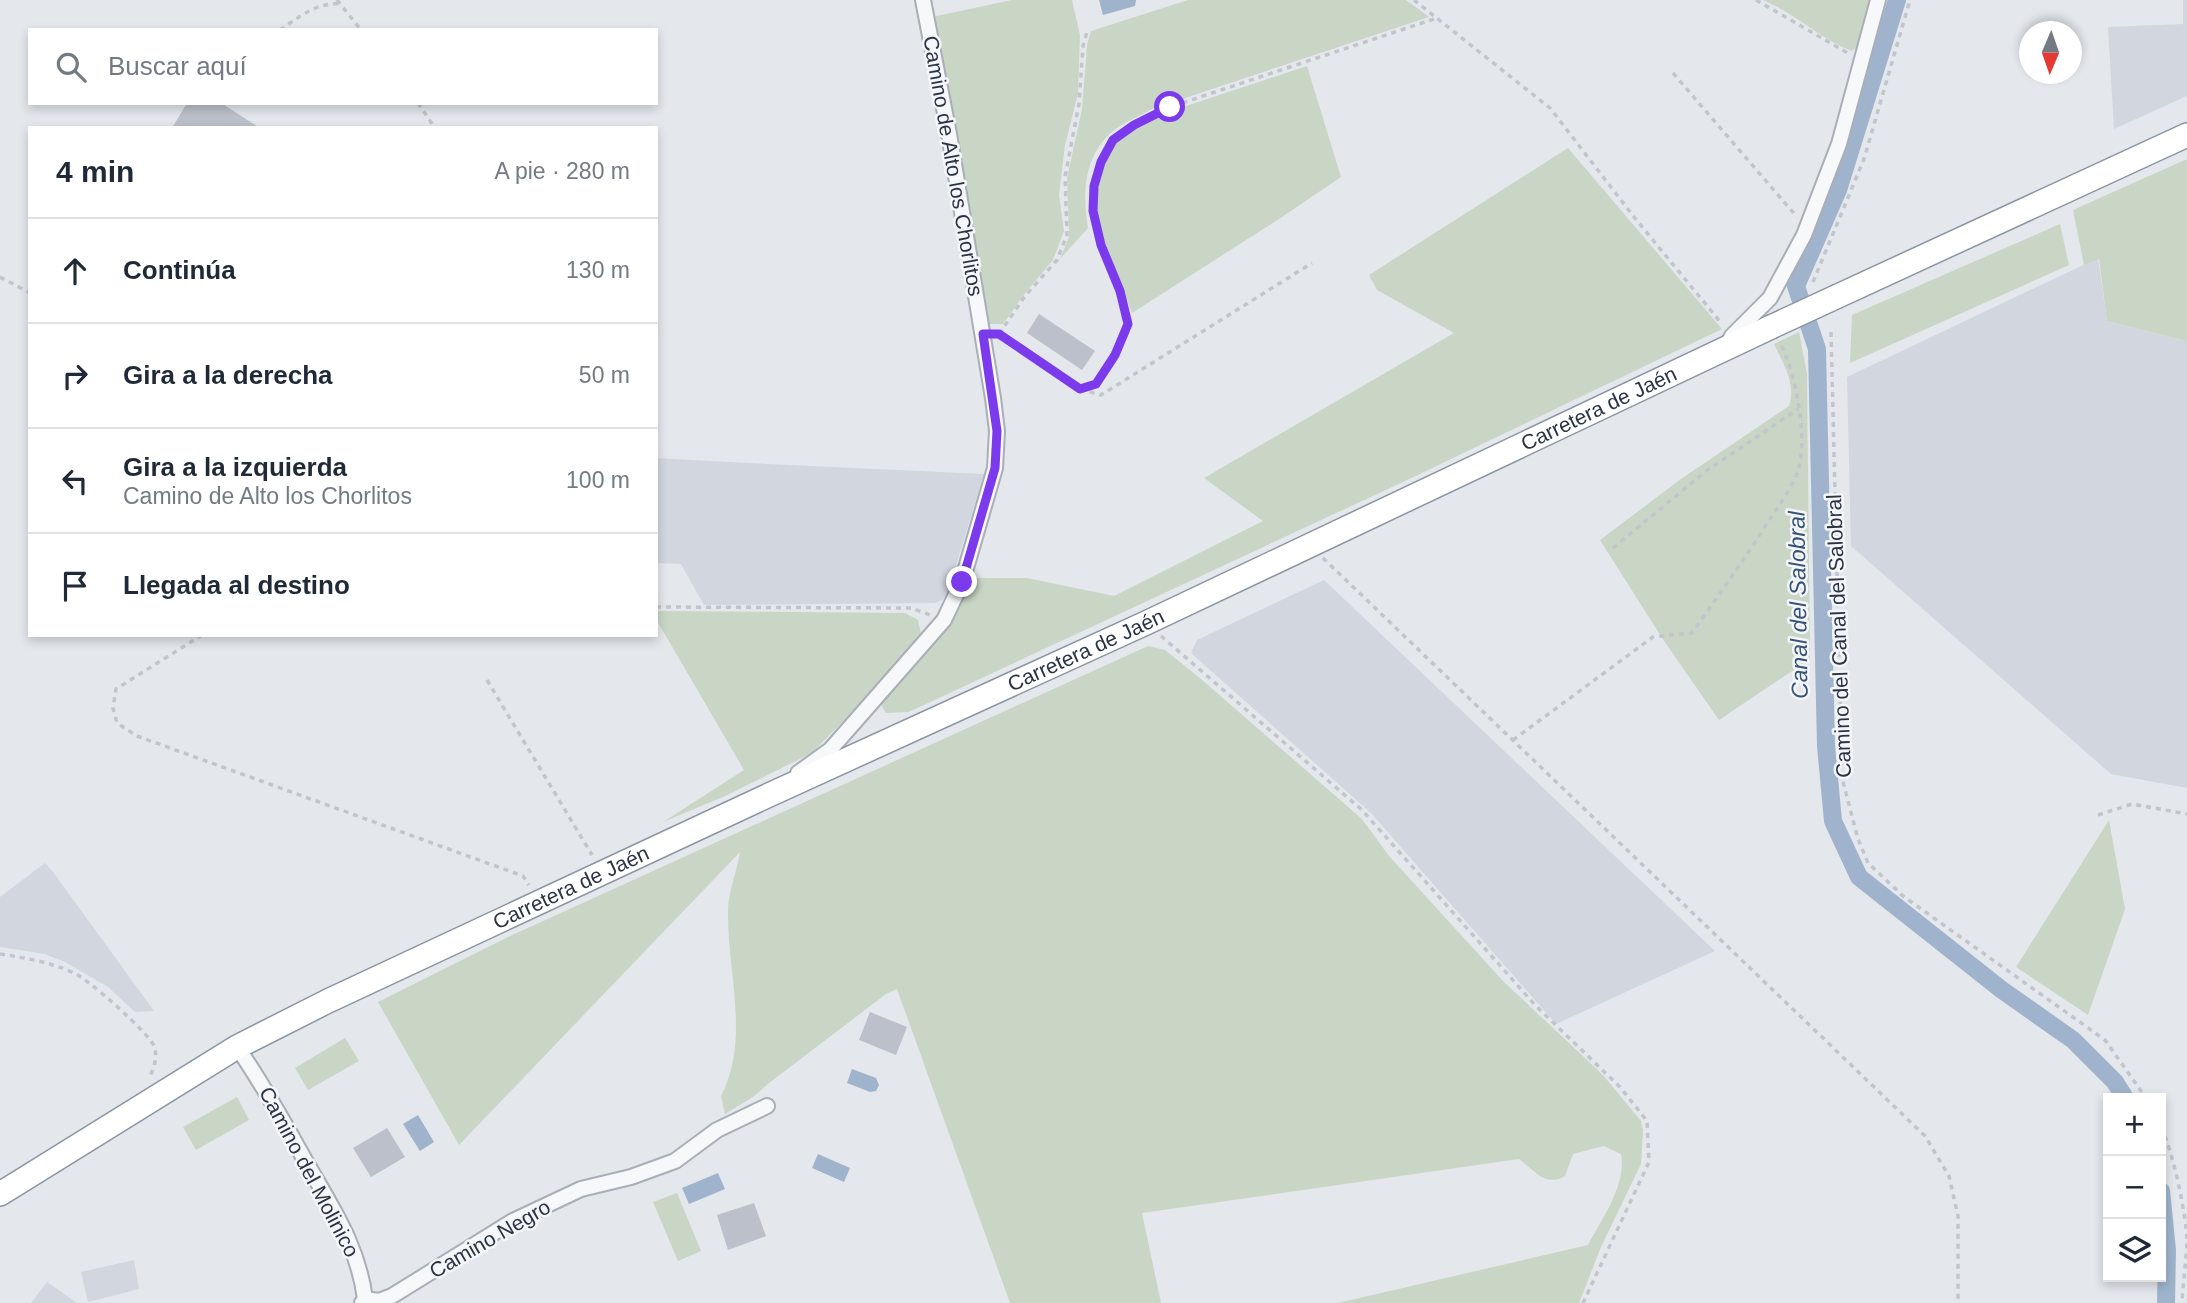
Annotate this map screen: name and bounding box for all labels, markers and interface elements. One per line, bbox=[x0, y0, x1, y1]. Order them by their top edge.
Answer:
north arrow bbox=[2019, 21, 2082, 84]
search box bbox=[28, 28, 658, 105]
street label: Camino de Alto los Chorlitos bbox=[919, 34, 988, 298]
icon: search bbox=[52, 48, 90, 86]
text: Buscar aquí bbox=[108, 51, 247, 81]
route start bbox=[1154, 91, 1185, 122]
text: 4 min bbox=[56, 155, 134, 188]
text: A pie · 280 m bbox=[494, 158, 630, 184]
icon: ahead bbox=[56, 252, 94, 290]
text: Continúa bbox=[123, 255, 236, 285]
text: 130 m bbox=[566, 257, 630, 283]
icon: right bbox=[56, 357, 94, 395]
text: Gira a la derecha bbox=[123, 360, 333, 390]
street label: Carretera de Jaén bbox=[1517, 361, 1680, 455]
text: 50 m bbox=[579, 362, 630, 388]
text: Gira a la izquierda bbox=[123, 452, 347, 482]
icon: left bbox=[56, 462, 94, 500]
text: 100 m bbox=[566, 467, 630, 493]
text: Camino de Alto los Chorlitos bbox=[123, 483, 412, 509]
street label: Camino del Canal del Salobral bbox=[1822, 494, 1855, 778]
water label: Canal del Salobral bbox=[1783, 510, 1813, 699]
route end bbox=[946, 566, 977, 597]
icon: arrive bbox=[56, 567, 94, 605]
text: Llegada al destino bbox=[123, 570, 350, 600]
street label: Carretera de Jaén bbox=[1004, 604, 1168, 696]
street label: Carretera de Jaén bbox=[489, 841, 652, 933]
street label: Camino del Molinico bbox=[255, 1083, 364, 1261]
map controls bbox=[2103, 1093, 2166, 1282]
button: + bbox=[2103, 1093, 2166, 1156]
button: − bbox=[2103, 1156, 2166, 1219]
street label: Camino Negro bbox=[425, 1195, 554, 1282]
button: layers bbox=[2103, 1219, 2166, 1282]

